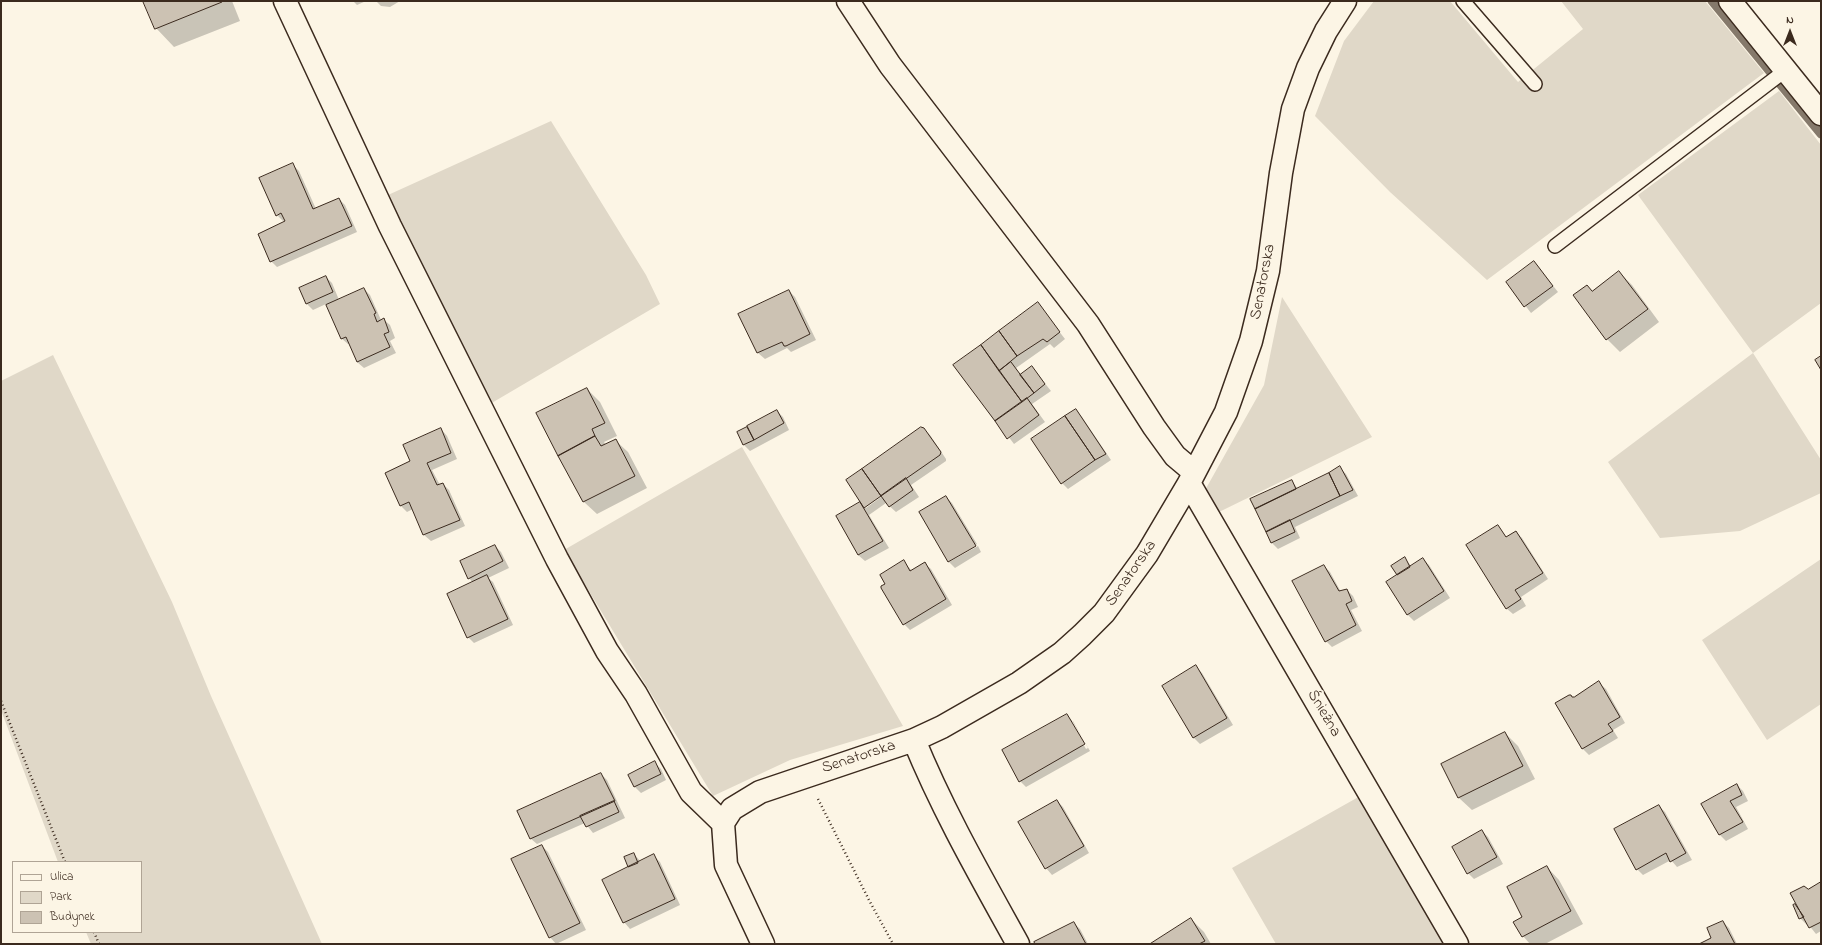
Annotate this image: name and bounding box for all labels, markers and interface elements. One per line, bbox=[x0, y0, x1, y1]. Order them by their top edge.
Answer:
north arrow bbox=[1770, 12, 1810, 52]
text: N bbox=[1786, 12, 1794, 28]
street label: Senatorska bbox=[1247, 243, 1281, 321]
street label: Senatorska bbox=[1102, 537, 1162, 611]
street label: Śnieżna bbox=[1302, 687, 1344, 741]
street label: Senatorska bbox=[820, 737, 898, 779]
legend bbox=[12, 861, 142, 933]
text: Ulica bbox=[50, 868, 74, 886]
text: Park bbox=[50, 888, 72, 906]
text: Budynek bbox=[50, 908, 95, 926]

